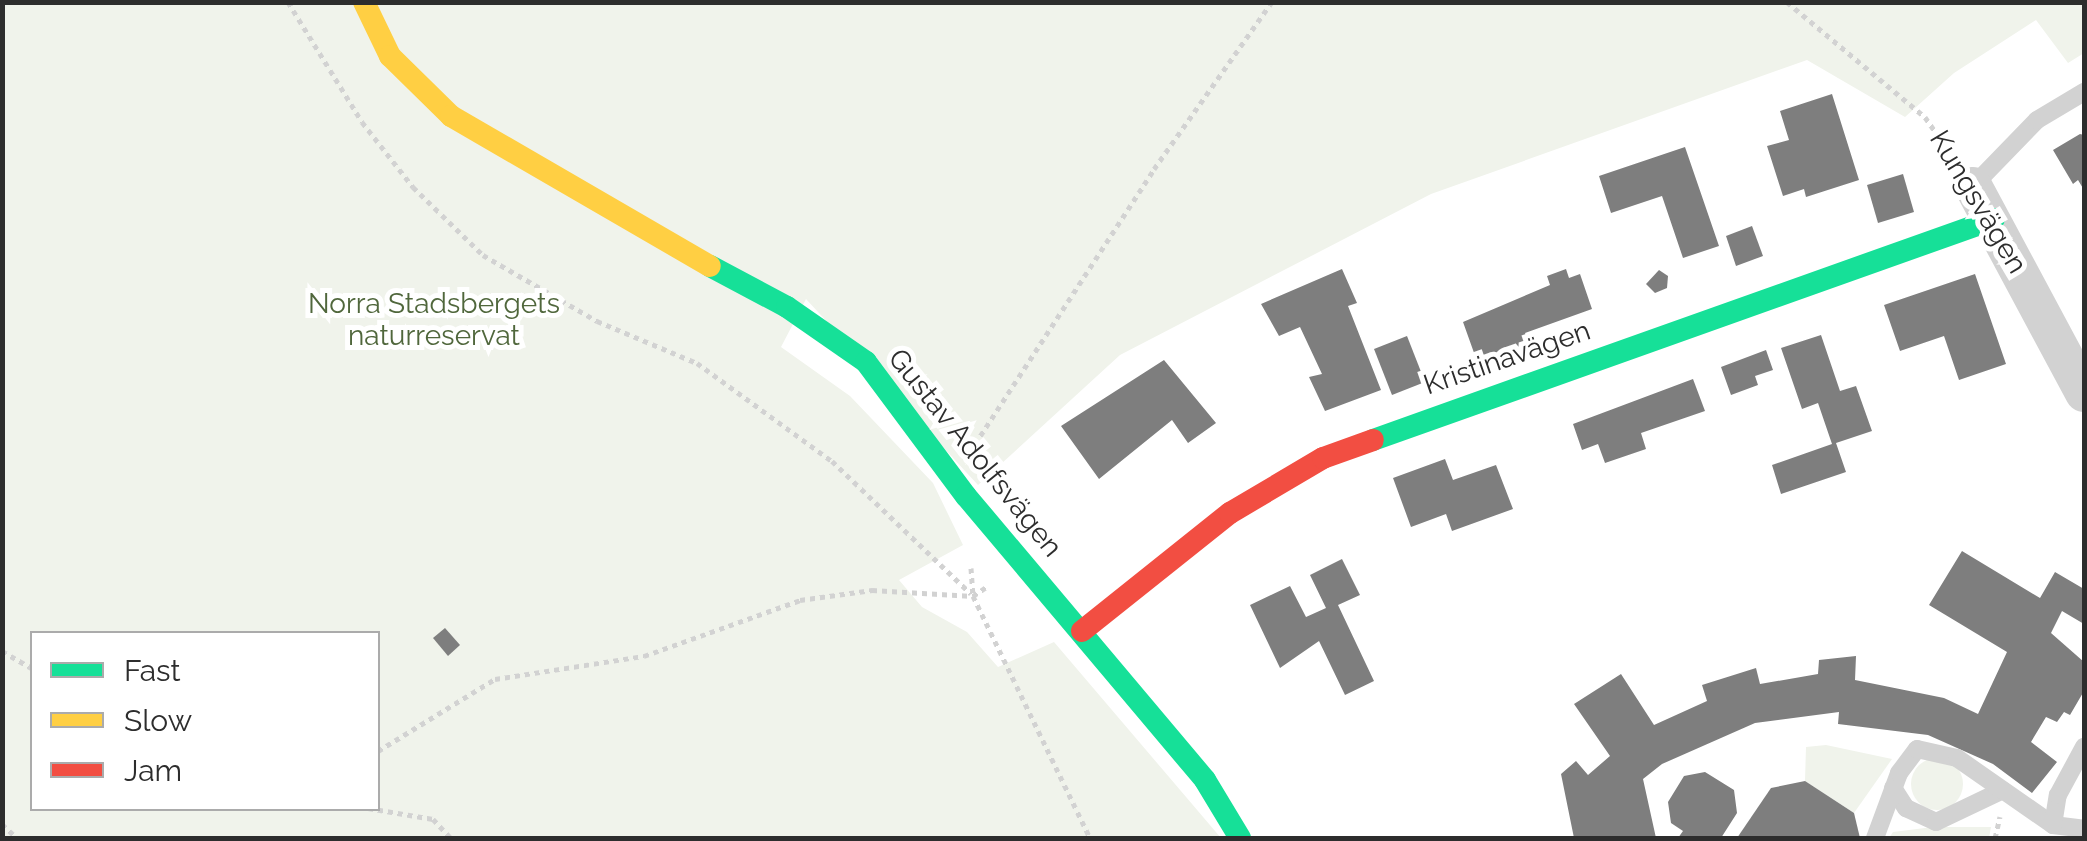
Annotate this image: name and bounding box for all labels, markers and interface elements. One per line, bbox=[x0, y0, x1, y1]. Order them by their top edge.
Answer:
street label: Kungsvägen bbox=[1922, 124, 2034, 280]
park label: Norra Stadsbergets naturreservat bbox=[308, 287, 560, 353]
street label: Kristinavägen bbox=[1419, 314, 1595, 402]
street label: Gustav Adolfsvägen bbox=[880, 342, 1070, 564]
legend bbox=[30, 631, 380, 811]
text: Fast bbox=[124, 653, 181, 688]
text: Slow bbox=[124, 703, 192, 738]
text: Jam bbox=[124, 753, 182, 788]

